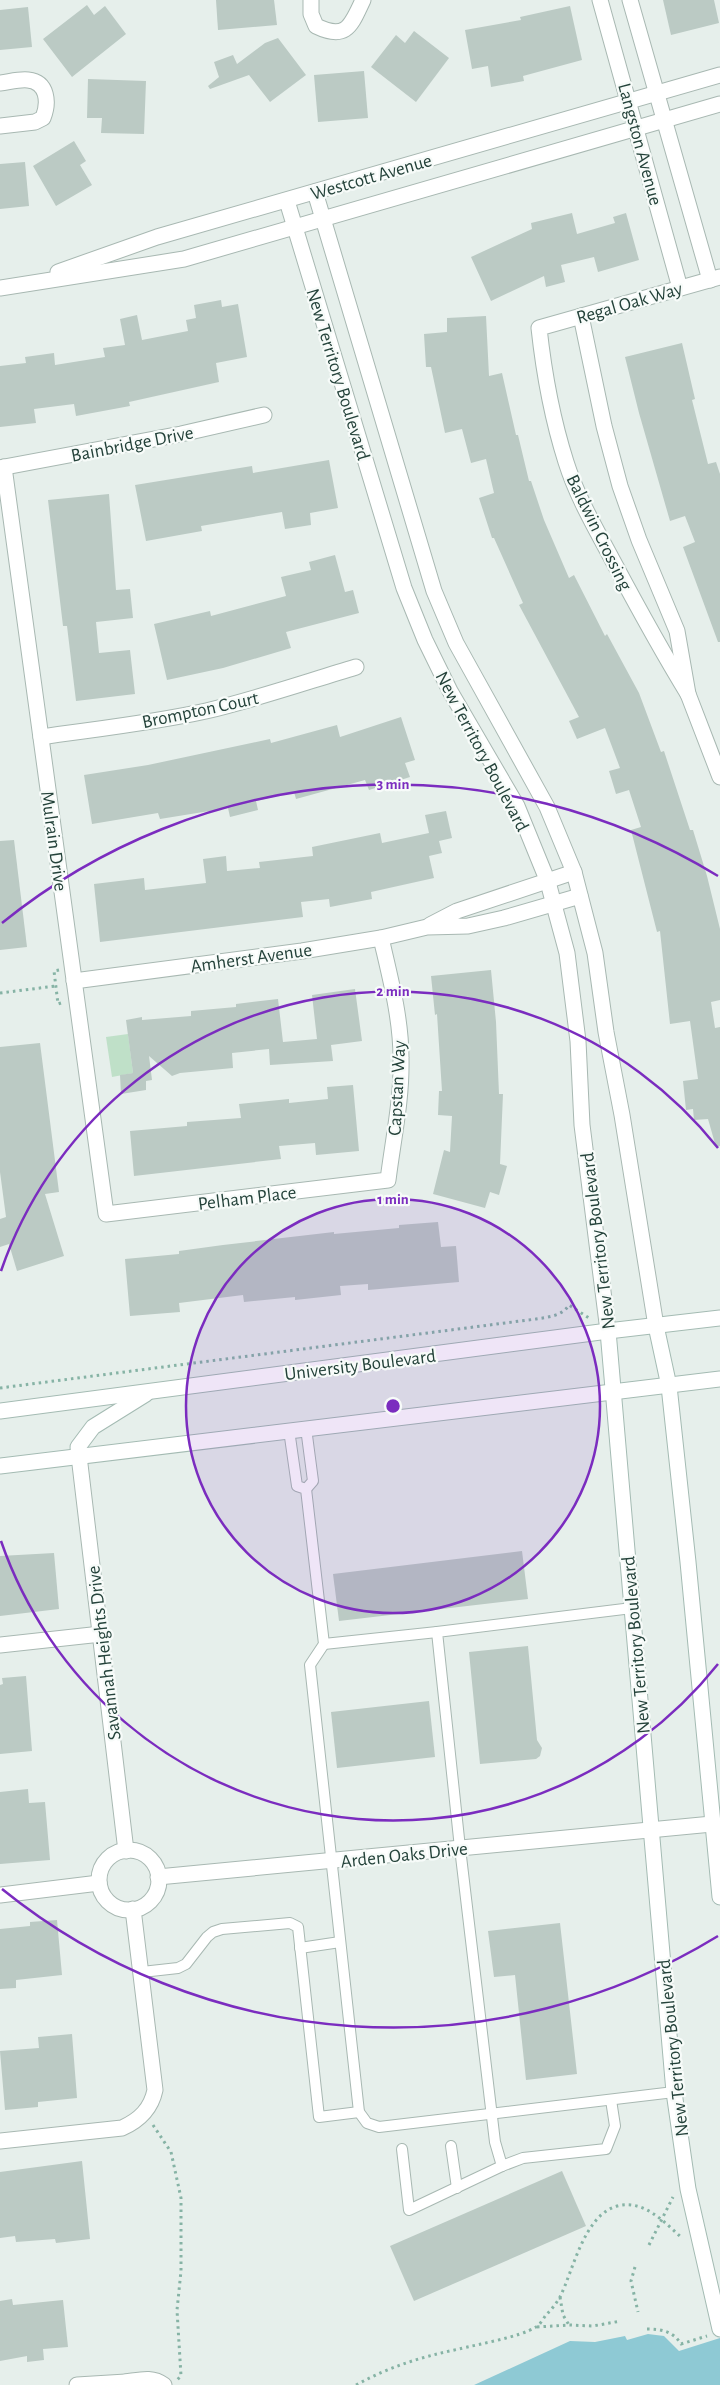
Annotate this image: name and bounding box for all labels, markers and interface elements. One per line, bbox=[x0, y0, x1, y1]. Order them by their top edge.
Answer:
street label: Langston Avenue bbox=[614, 81, 665, 208]
street label: Westcott Avenue bbox=[309, 151, 434, 204]
street label: Regal Oak Way bbox=[574, 279, 685, 328]
street label: New Territory Boulevard bbox=[302, 286, 373, 463]
street label: Bainbridge Drive bbox=[70, 423, 195, 466]
street label: Baldwin Crossing bbox=[562, 472, 635, 594]
street label: New Territory Boulevard bbox=[431, 669, 532, 835]
street label: Brompton Court bbox=[140, 689, 260, 732]
text: 3 min bbox=[377, 777, 409, 792]
street label: Mulrain Drive bbox=[37, 790, 70, 892]
street label: Amherst Avenue bbox=[189, 941, 313, 976]
text: 2 min bbox=[376, 984, 410, 999]
street label: Capstan Way bbox=[386, 1040, 409, 1136]
street label: New Territory Boulevard bbox=[578, 1151, 619, 1330]
street label: Pelham Place bbox=[197, 1183, 297, 1214]
text: 1 min bbox=[377, 1192, 409, 1207]
street label: University Boulevard bbox=[283, 1347, 437, 1384]
centre of rings bbox=[384, 1397, 402, 1415]
street label: New Territory Boulevard bbox=[619, 1555, 654, 1735]
street label: Savannah Heights Drive bbox=[84, 1565, 125, 1741]
street label: Arden Oaks Drive bbox=[340, 1839, 469, 1872]
street label: New Territory Boulevard bbox=[655, 1958, 692, 2137]

